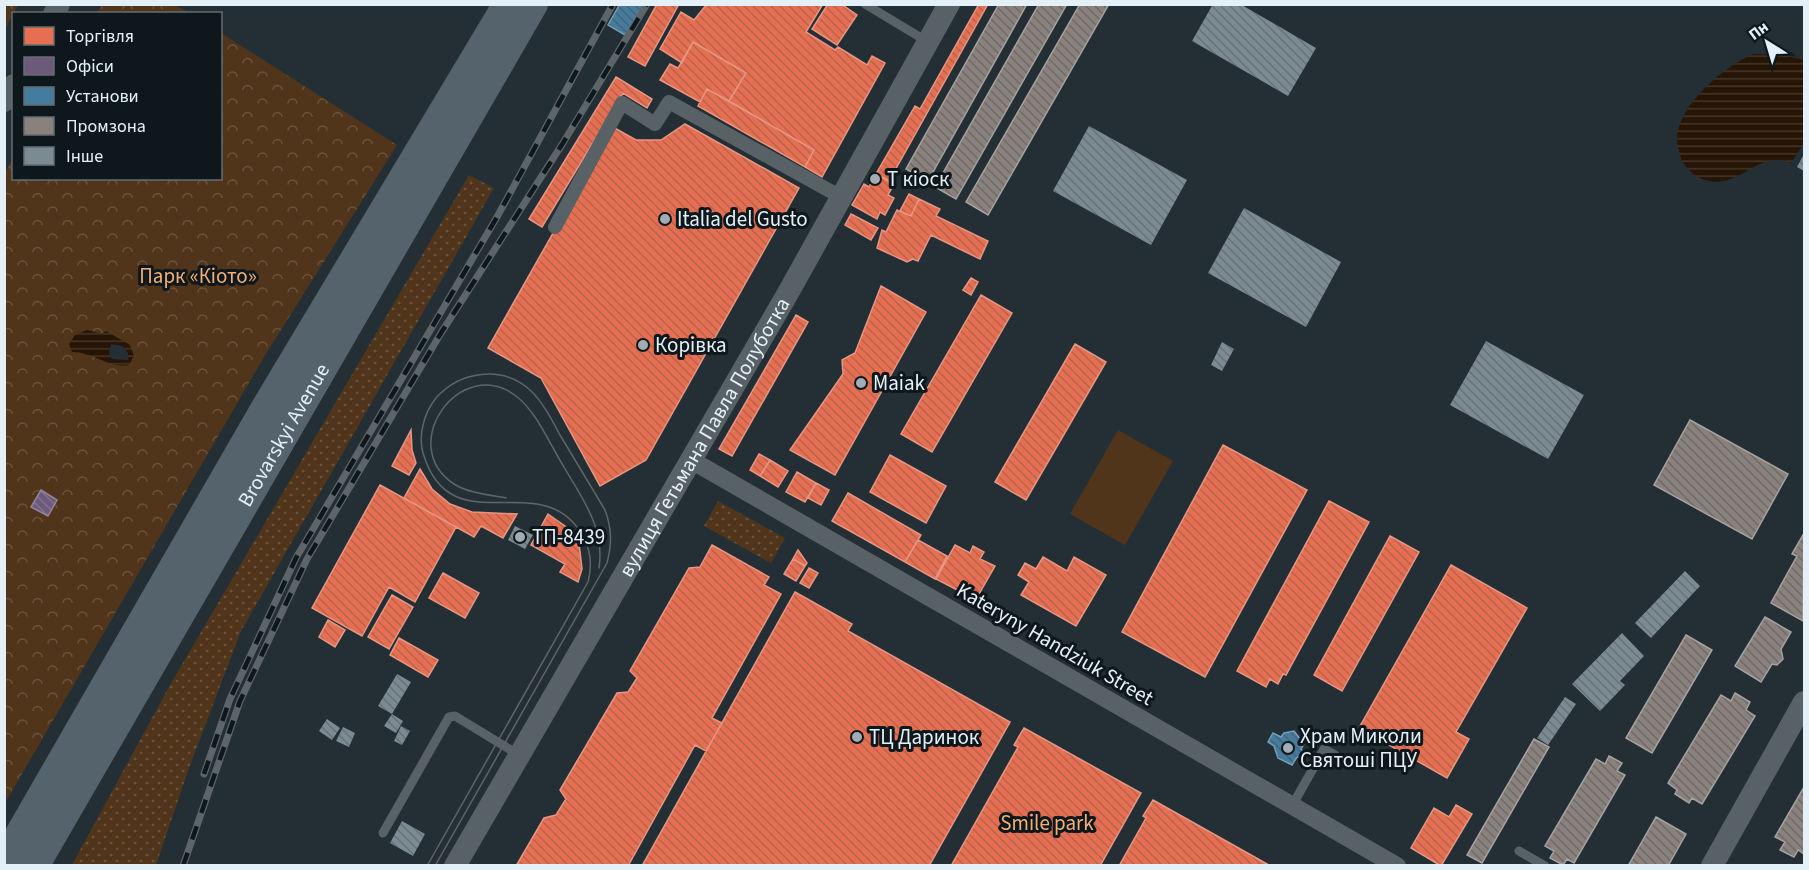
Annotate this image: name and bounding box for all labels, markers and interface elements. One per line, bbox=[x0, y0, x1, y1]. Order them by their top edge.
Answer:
legend bbox=[12, 12, 222, 180]
north arrow bbox=[1737, 12, 1797, 72]
text: Пн bbox=[1744, 16, 1773, 46]
text: Торгівля bbox=[66, 24, 134, 49]
text: Офіси bbox=[66, 54, 114, 79]
text: Установи bbox=[66, 84, 139, 109]
text: Промзона bbox=[66, 114, 146, 139]
text: Інше bbox=[66, 144, 103, 169]
place label: Т кіоск bbox=[887, 164, 950, 194]
marker: Т кіоск bbox=[868, 172, 882, 186]
place label: Italia del Gusto bbox=[677, 204, 808, 234]
marker: Italia del Gusto bbox=[658, 212, 672, 226]
park label: Парк «Кіото» bbox=[139, 261, 257, 291]
street label: вулиця Гетьмана Павла Полуботка bbox=[611, 292, 797, 582]
place label: Корівка bbox=[655, 330, 727, 360]
marker: Корівка bbox=[636, 338, 650, 352]
street label: Brovarskyi Avenue bbox=[230, 358, 337, 512]
place label: Maiak bbox=[873, 368, 926, 398]
marker: Maiak bbox=[854, 376, 868, 390]
place label: ТП-8439 bbox=[532, 522, 605, 552]
marker: ТП-8439 bbox=[513, 530, 527, 544]
street label: Kateryny Handziuk Street bbox=[951, 575, 1159, 713]
place label: Храм Миколи Святоші ПЦУ bbox=[1300, 721, 1422, 775]
place label: ТЦ Даринок bbox=[869, 722, 980, 752]
marker: ТЦ Даринок bbox=[850, 730, 864, 744]
marker: Храм Миколи Святоші ПЦУ bbox=[1281, 741, 1295, 755]
park label: Smile park bbox=[1000, 808, 1094, 838]

